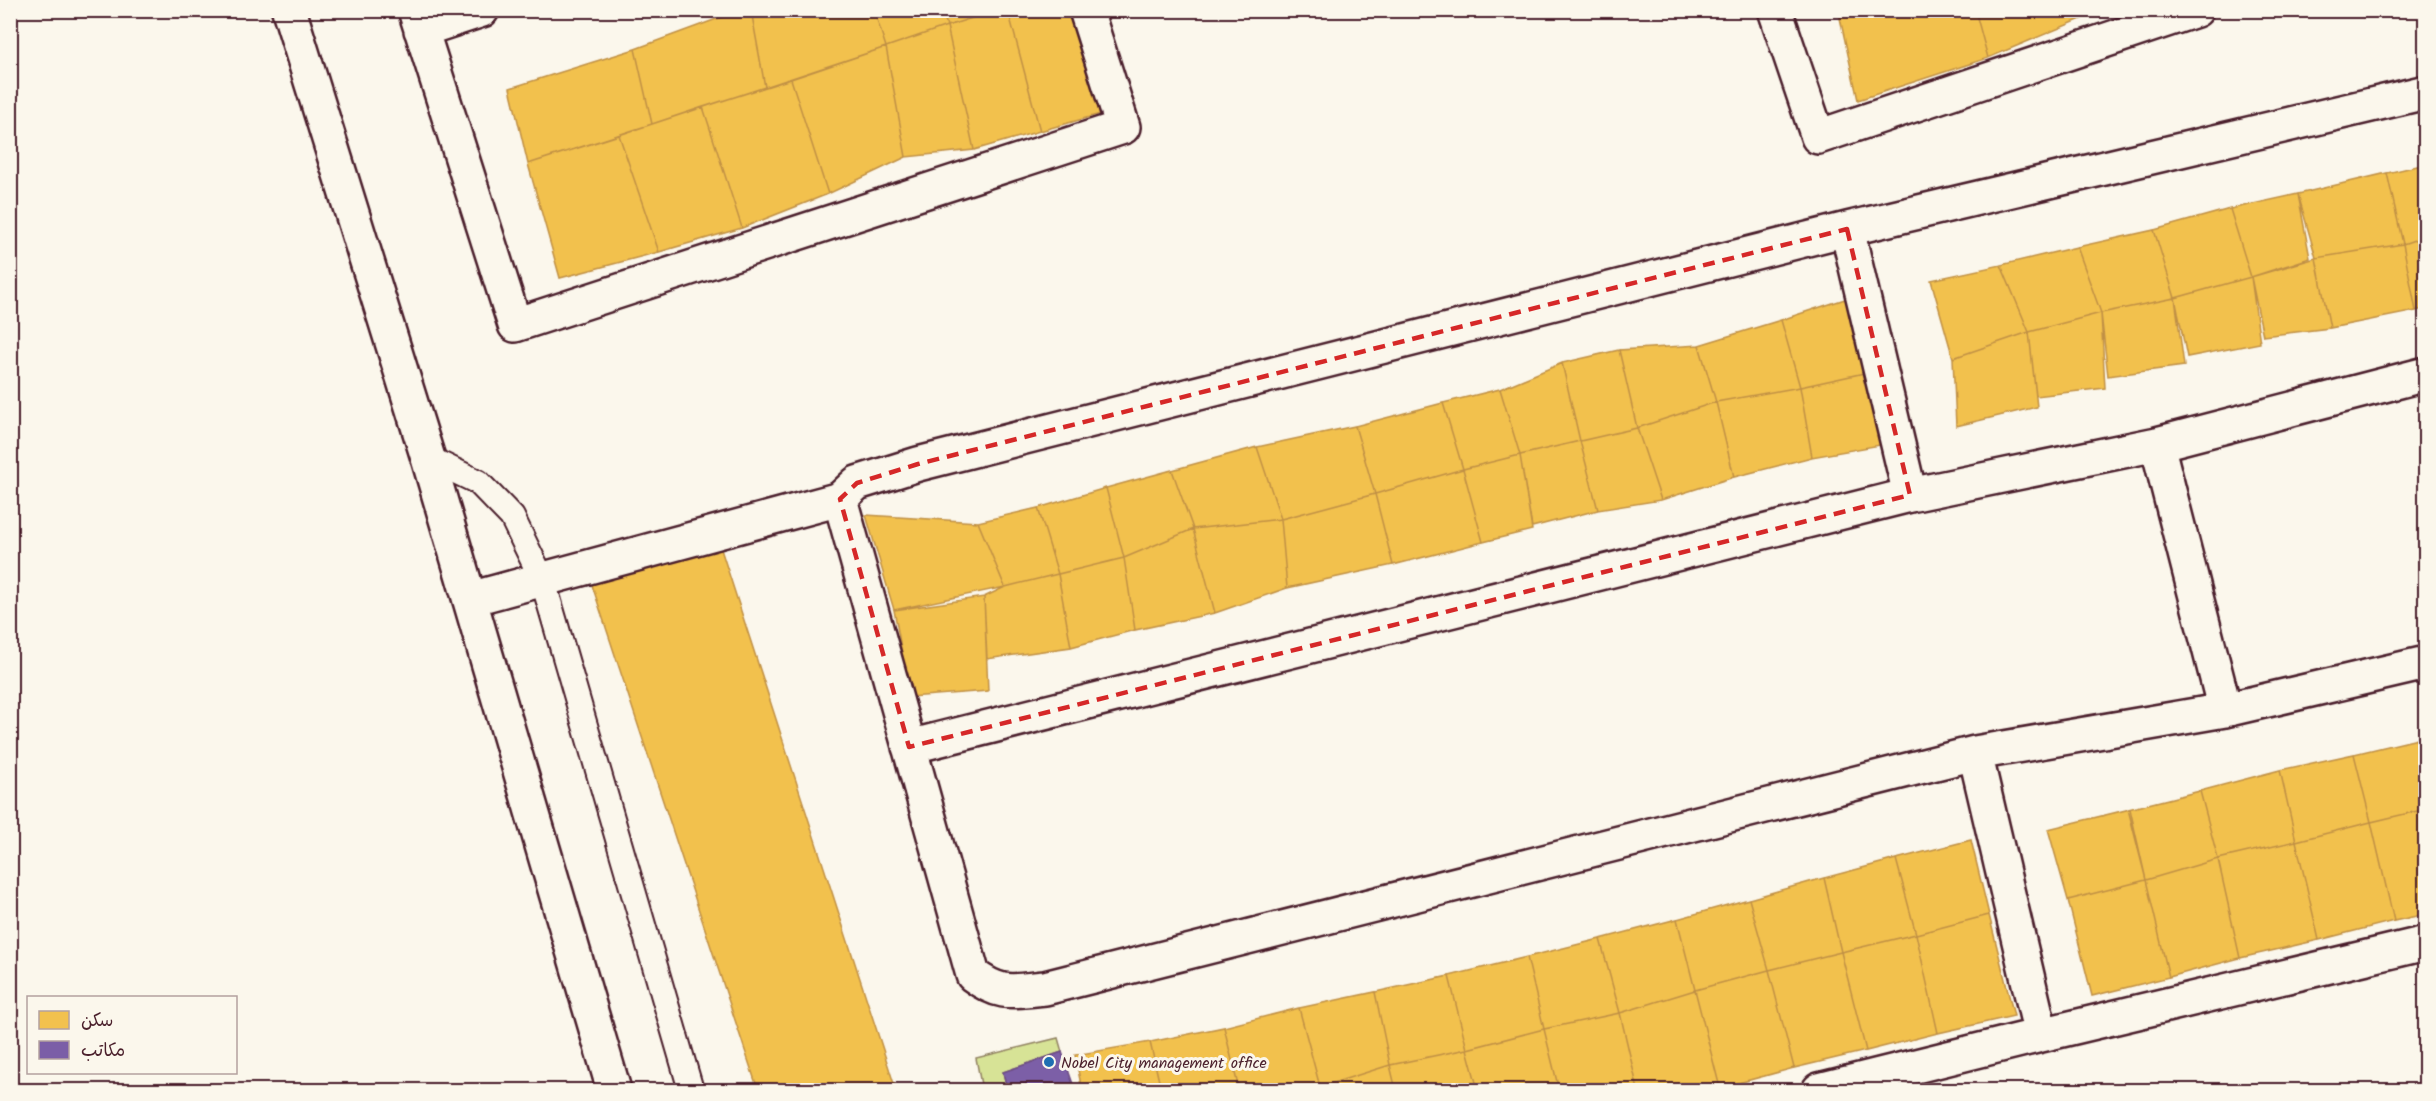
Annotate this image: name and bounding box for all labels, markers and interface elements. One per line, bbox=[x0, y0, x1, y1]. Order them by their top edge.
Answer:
legend bbox=[27, 996, 237, 1074]
text: سكن bbox=[81, 1007, 113, 1036]
text: مكاتب bbox=[81, 1037, 125, 1066]
place label: Nobel City management office bbox=[1061, 1051, 1267, 1076]
marker: Nobel City management office bbox=[1042, 1055, 1056, 1069]

